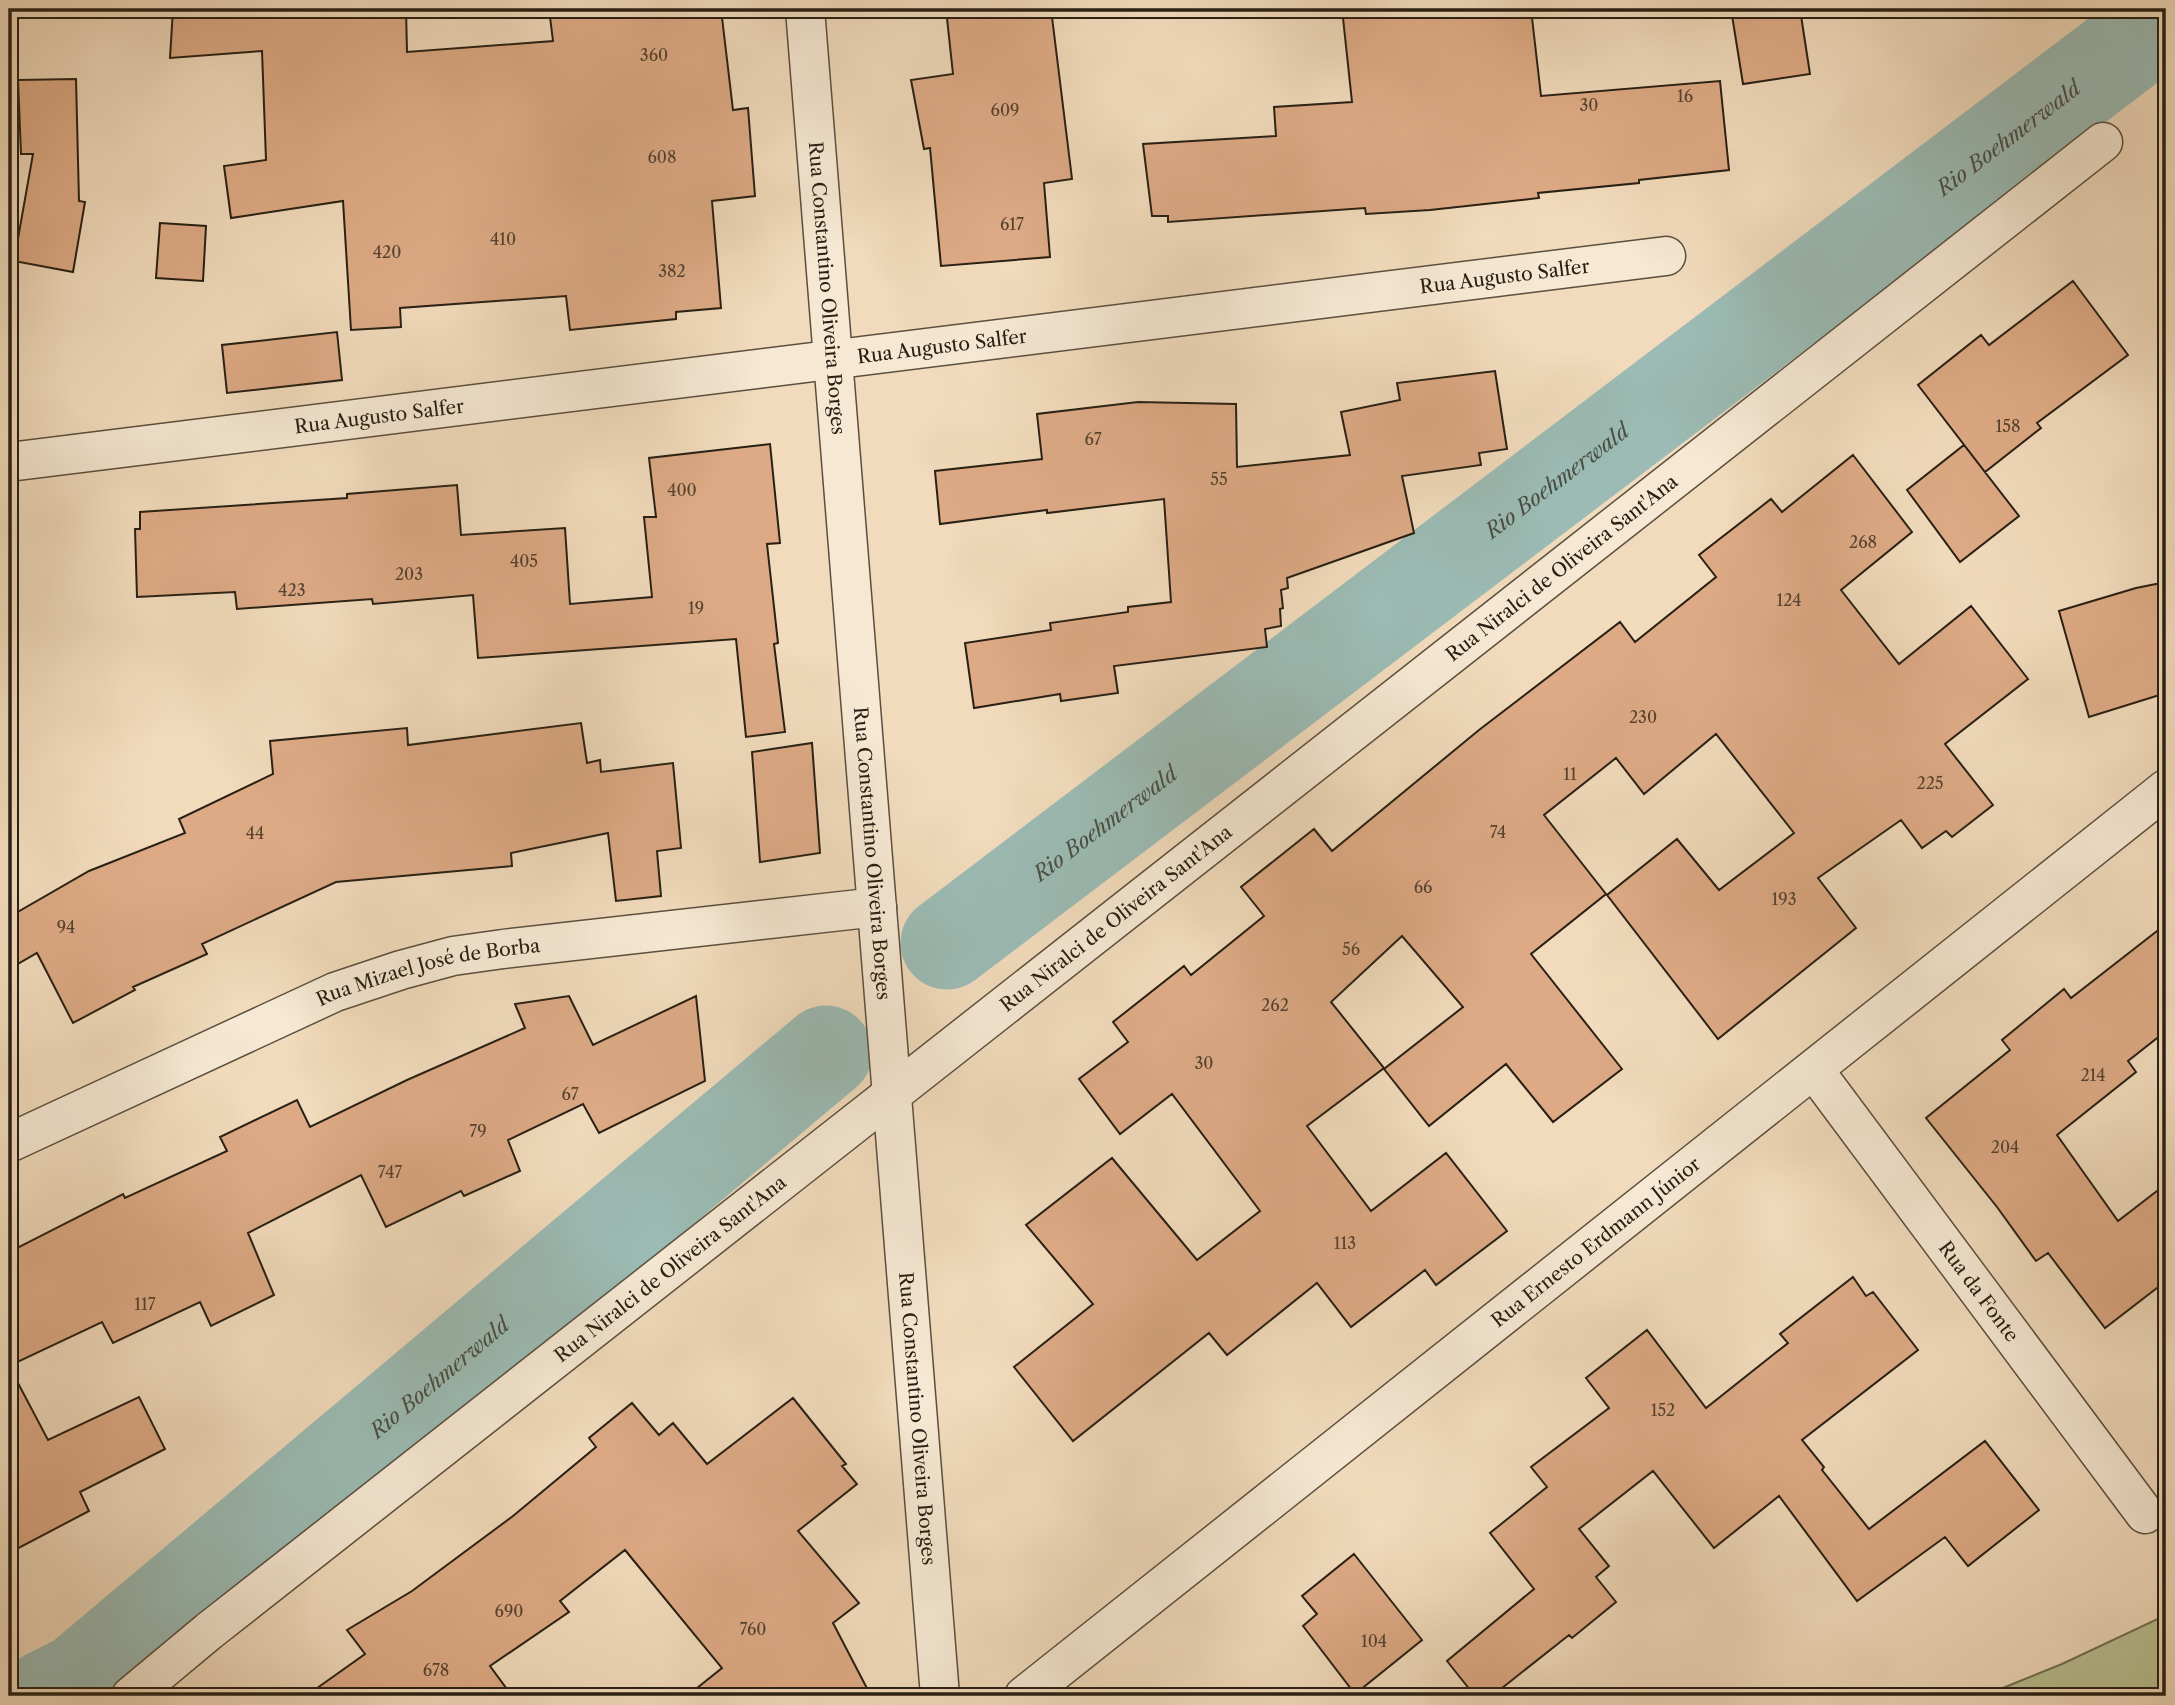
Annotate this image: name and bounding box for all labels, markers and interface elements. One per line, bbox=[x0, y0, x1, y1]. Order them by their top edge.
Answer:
house number: 360 bbox=[640, 45, 668, 65]
water label: Rio Boehmerwald bbox=[1930, 74, 2087, 202]
house number: 16 bbox=[1677, 86, 1693, 106]
house number: 30 bbox=[1580, 95, 1598, 115]
house number: 609 bbox=[991, 100, 1019, 120]
street label: Rua Constantino Oliveira Borges bbox=[804, 141, 851, 436]
house number: 608 bbox=[648, 147, 677, 167]
house number: 617 bbox=[1000, 214, 1024, 234]
house number: 410 bbox=[490, 229, 516, 249]
house number: 420 bbox=[373, 242, 401, 262]
street label: Rua Augusto Salfer bbox=[1418, 254, 1591, 298]
house number: 382 bbox=[658, 261, 686, 281]
street label: Rua Augusto Salfer bbox=[856, 324, 1028, 368]
street label: Rua Augusto Salfer bbox=[293, 394, 465, 438]
water label: Rio Boehmerwald bbox=[1478, 416, 1635, 544]
house number: 158 bbox=[1996, 416, 2020, 436]
house number: 67 bbox=[1084, 429, 1102, 449]
house number: 55 bbox=[1210, 469, 1228, 489]
street label: Rua Niralci de Oliveira Sant'Ana bbox=[1441, 470, 1682, 666]
house number: 400 bbox=[667, 480, 697, 500]
house number: 268 bbox=[1849, 532, 1877, 552]
house number: 405 bbox=[510, 551, 538, 571]
house number: 203 bbox=[395, 564, 423, 584]
house number: 423 bbox=[278, 580, 306, 600]
house number: 124 bbox=[1776, 590, 1802, 610]
house number: 19 bbox=[688, 598, 704, 618]
street label: Rua Constantino Oliveira Borges bbox=[849, 706, 896, 1001]
house number: 230 bbox=[1629, 707, 1657, 727]
water label: Rio Boehmerwald bbox=[1026, 759, 1184, 887]
house number: 11 bbox=[1563, 764, 1577, 784]
house number: 225 bbox=[1916, 773, 1944, 793]
street label: Rua Niralci de Oliveira Sant'Ana bbox=[995, 820, 1236, 1016]
house number: 74 bbox=[1490, 822, 1506, 842]
house number: 44 bbox=[246, 823, 264, 843]
house number: 66 bbox=[1414, 877, 1432, 897]
house number: 193 bbox=[1772, 889, 1796, 909]
house number: 94 bbox=[57, 917, 75, 937]
street label: Rua Mizael José de Borba bbox=[312, 933, 541, 1011]
house number: 56 bbox=[1342, 939, 1360, 959]
house number: 262 bbox=[1261, 995, 1289, 1015]
house number: 30 bbox=[1195, 1053, 1213, 1073]
house number: 214 bbox=[2080, 1065, 2106, 1085]
house number: 67 bbox=[561, 1084, 579, 1104]
house number: 79 bbox=[469, 1121, 487, 1141]
house number: 204 bbox=[1991, 1137, 2019, 1157]
street label: Rua Ernesto Erdmann Júnior bbox=[1487, 1152, 1705, 1332]
house number: 747 bbox=[378, 1162, 402, 1182]
street label: Rua Niralci de Oliveira Sant'Ana bbox=[550, 1170, 791, 1367]
house number: 113 bbox=[1334, 1233, 1356, 1253]
street label: Rua da Fonte bbox=[1934, 1237, 2024, 1346]
street label: Rua Constantino Oliveira Borges bbox=[895, 1271, 941, 1566]
house number: 117 bbox=[134, 1294, 156, 1314]
water label: Rio Boehmerwald bbox=[363, 1310, 516, 1444]
house number: 152 bbox=[1651, 1400, 1675, 1420]
house number: 690 bbox=[495, 1601, 523, 1621]
house number: 760 bbox=[739, 1619, 767, 1639]
house number: 104 bbox=[1361, 1631, 1387, 1651]
house number: 678 bbox=[423, 1660, 449, 1680]

